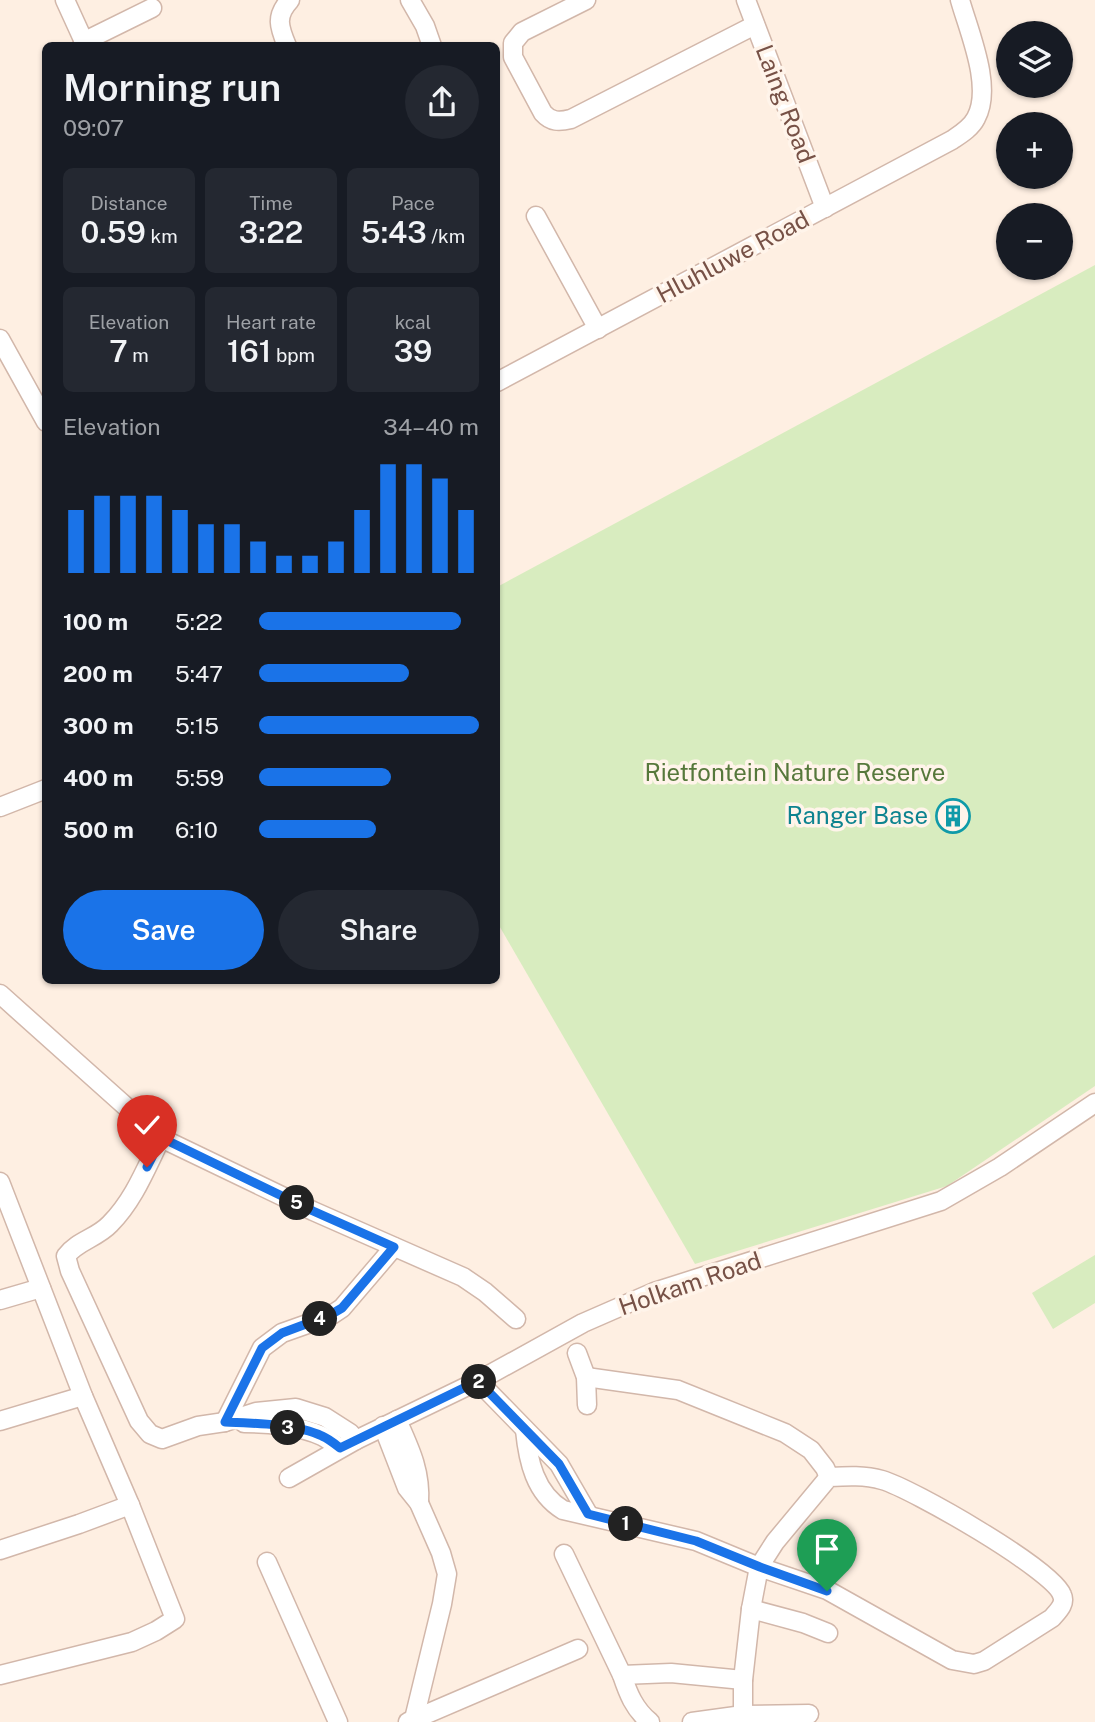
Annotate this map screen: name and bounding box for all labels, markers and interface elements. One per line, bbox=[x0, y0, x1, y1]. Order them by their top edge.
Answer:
map controls bbox=[996, 21, 1073, 280]
button: layers bbox=[996, 21, 1073, 98]
street label: Laing Road bbox=[751, 41, 821, 167]
text: Morning run bbox=[63, 65, 281, 110]
button: share bbox=[405, 65, 479, 139]
button: + bbox=[996, 112, 1073, 189]
text: 09:07 bbox=[63, 114, 124, 141]
text: Distance bbox=[90, 192, 168, 214]
text: Time bbox=[249, 192, 293, 214]
text: Pace bbox=[391, 192, 435, 214]
button: − bbox=[996, 203, 1073, 280]
street label: Hluhluwe Road bbox=[652, 204, 814, 308]
text: 0.59 bbox=[80, 214, 146, 250]
text: 3:22 bbox=[239, 214, 303, 250]
text: 5:43 bbox=[361, 214, 427, 250]
text: km bbox=[146, 225, 178, 247]
text: /km bbox=[427, 225, 465, 247]
text: Elevation bbox=[89, 311, 169, 333]
text: Heart rate bbox=[226, 311, 316, 333]
text: kcal bbox=[395, 311, 431, 333]
text: 7 bbox=[109, 333, 128, 369]
text: 161 bbox=[227, 333, 271, 369]
text: 39 bbox=[394, 333, 432, 369]
text: m bbox=[128, 344, 149, 366]
text: bpm bbox=[271, 344, 315, 366]
text: Elevation bbox=[63, 413, 161, 440]
text: 34–40 m bbox=[383, 413, 479, 440]
text: 100 m bbox=[63, 608, 128, 635]
text: 5:22 bbox=[175, 608, 223, 635]
text: 200 m bbox=[63, 660, 133, 687]
text: 5:47 bbox=[175, 660, 223, 687]
text: 300 m bbox=[63, 712, 134, 739]
text: 5:15 bbox=[175, 712, 219, 739]
park label: Rietfontein Nature Reserve bbox=[645, 758, 945, 786]
text: 400 m bbox=[63, 764, 133, 791]
text: 5:59 bbox=[175, 764, 224, 791]
building icon: Ranger Base bbox=[934, 797, 972, 835]
place label: Ranger Base bbox=[787, 801, 928, 829]
text: 500 m bbox=[63, 816, 134, 843]
text: 6:10 bbox=[175, 816, 218, 843]
button: Save bbox=[63, 890, 264, 970]
button: Share bbox=[278, 890, 479, 970]
pin bbox=[117, 1095, 177, 1167]
icon: check bbox=[128, 1106, 166, 1144]
pin: 5 bbox=[280, 1186, 314, 1220]
text: 5 bbox=[290, 1191, 303, 1213]
street label: Holkam Road bbox=[615, 1246, 765, 1321]
pin: 4 bbox=[302, 1302, 338, 1336]
text: 4 bbox=[313, 1307, 326, 1329]
pin: 2 bbox=[462, 1364, 496, 1400]
text: 2 bbox=[472, 1370, 485, 1392]
pin: 3 bbox=[270, 1410, 306, 1446]
text: 3 bbox=[281, 1416, 294, 1438]
pin: 1 bbox=[608, 1506, 644, 1542]
text: 1 bbox=[621, 1512, 630, 1534]
pin bbox=[797, 1519, 857, 1591]
icon: arrive bbox=[808, 1530, 846, 1568]

